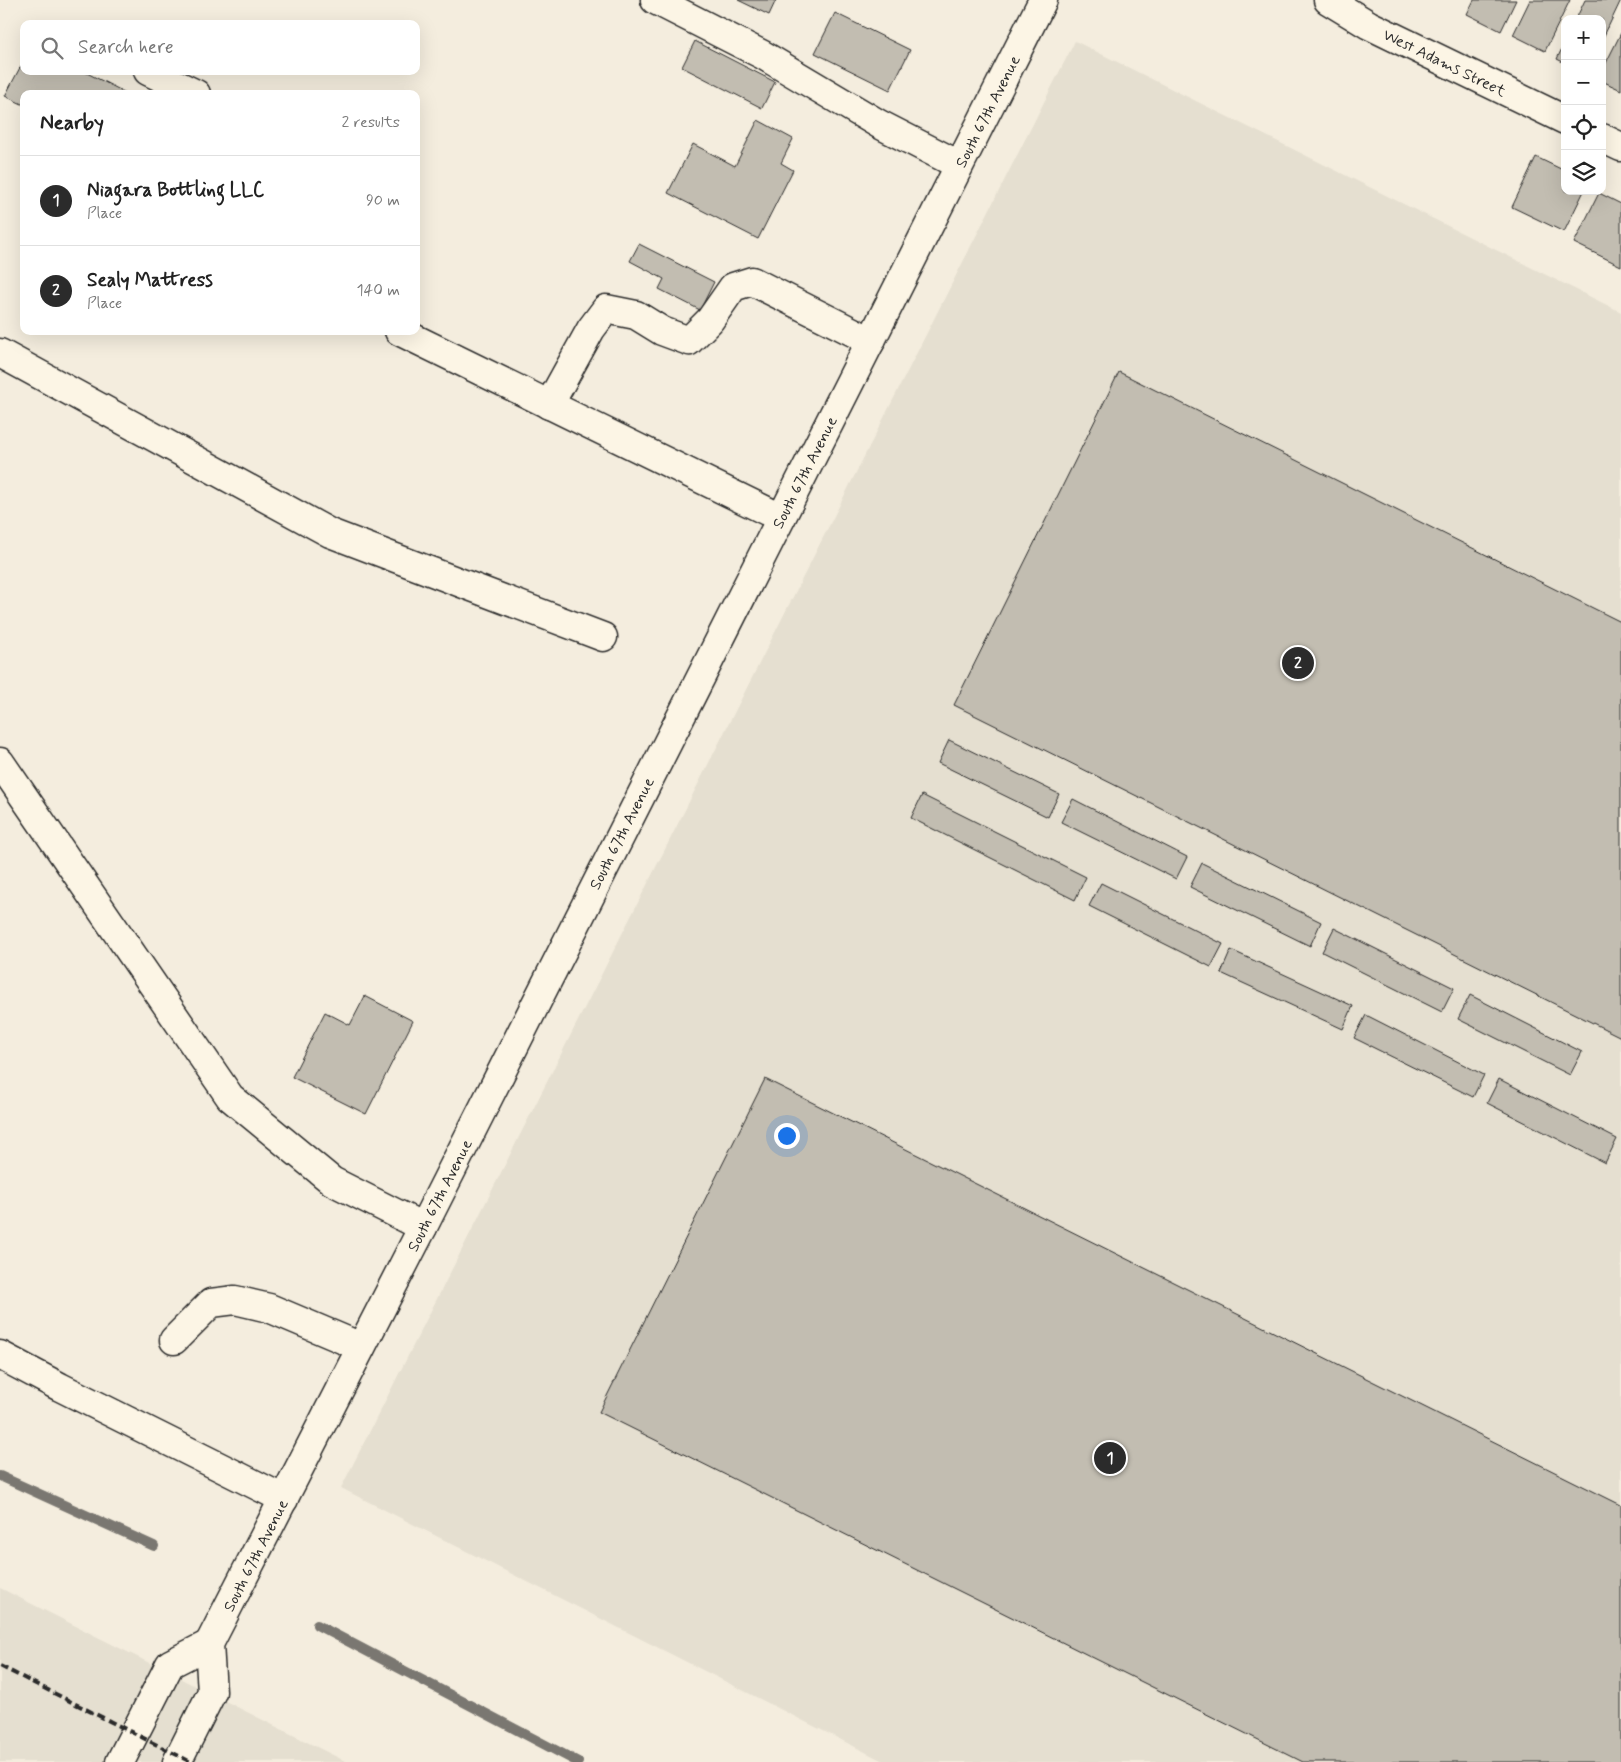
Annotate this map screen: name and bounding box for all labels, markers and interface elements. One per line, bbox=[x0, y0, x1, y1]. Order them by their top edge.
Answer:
map controls bbox=[1561, 15, 1606, 195]
button: + bbox=[1561, 15, 1606, 60]
search box bbox=[20, 20, 420, 75]
street label: West Adams Street bbox=[1379, 24, 1510, 103]
icon: search bbox=[38, 34, 66, 62]
text: Search here bbox=[78, 35, 174, 60]
street label: South 67th Avenue bbox=[951, 52, 1026, 171]
button: − bbox=[1561, 60, 1606, 105]
button: locate bbox=[1561, 105, 1606, 150]
text: Nearby bbox=[40, 109, 104, 137]
text: 2 results bbox=[342, 112, 400, 133]
button: layers bbox=[1561, 150, 1606, 195]
text: Niagara Bottling LLC bbox=[87, 178, 264, 203]
text: 1 bbox=[52, 190, 60, 211]
text: 90 m bbox=[366, 190, 400, 211]
text: Place bbox=[87, 203, 122, 224]
text: Sealy Mattress bbox=[87, 268, 213, 293]
text: 2 bbox=[52, 280, 60, 301]
text: 140 m bbox=[356, 280, 400, 301]
text: Place bbox=[87, 293, 122, 314]
street label: South 67th Avenue bbox=[768, 413, 843, 532]
pin: 2 bbox=[1282, 644, 1314, 682]
street label: South 67th Avenue bbox=[585, 774, 660, 893]
your location bbox=[774, 1123, 800, 1149]
street label: South 67th Avenue bbox=[403, 1136, 478, 1255]
pin: 1 bbox=[1094, 1439, 1126, 1477]
street label: South 67th Avenue bbox=[219, 1496, 294, 1615]

